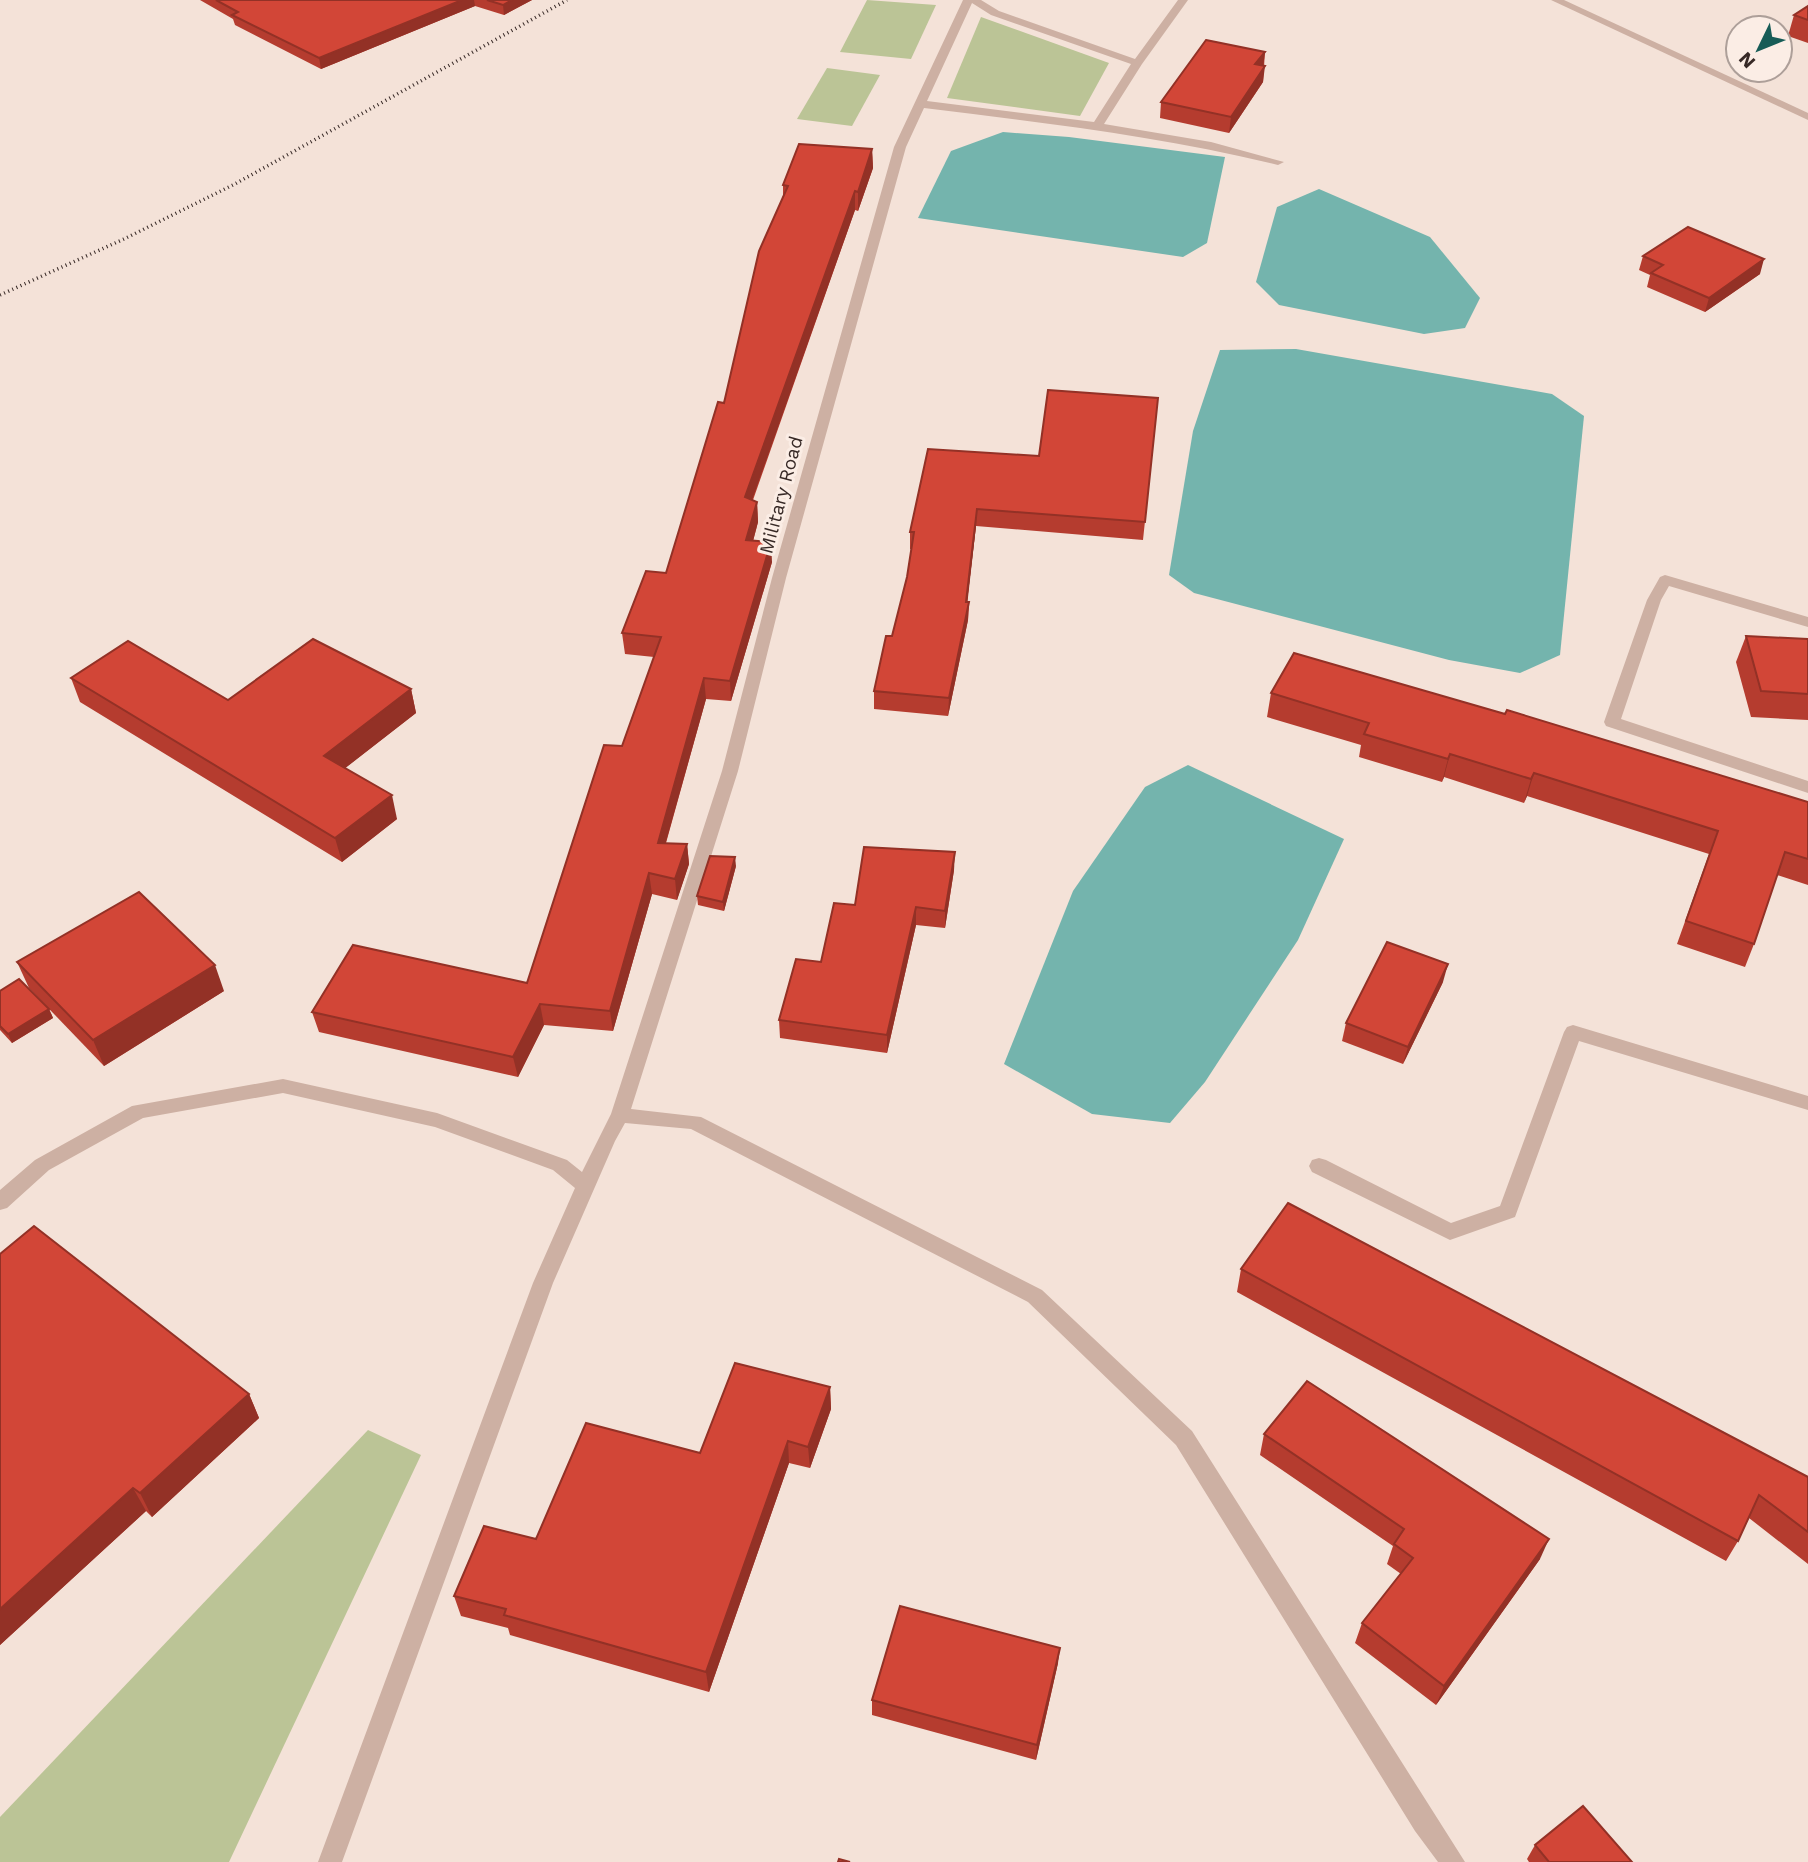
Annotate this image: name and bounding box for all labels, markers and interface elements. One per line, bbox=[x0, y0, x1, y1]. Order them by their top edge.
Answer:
north arrow bbox=[1724, 14, 1794, 84]
text: N bbox=[1734, 47, 1760, 73]
street label: Military Road bbox=[754, 434, 808, 556]

